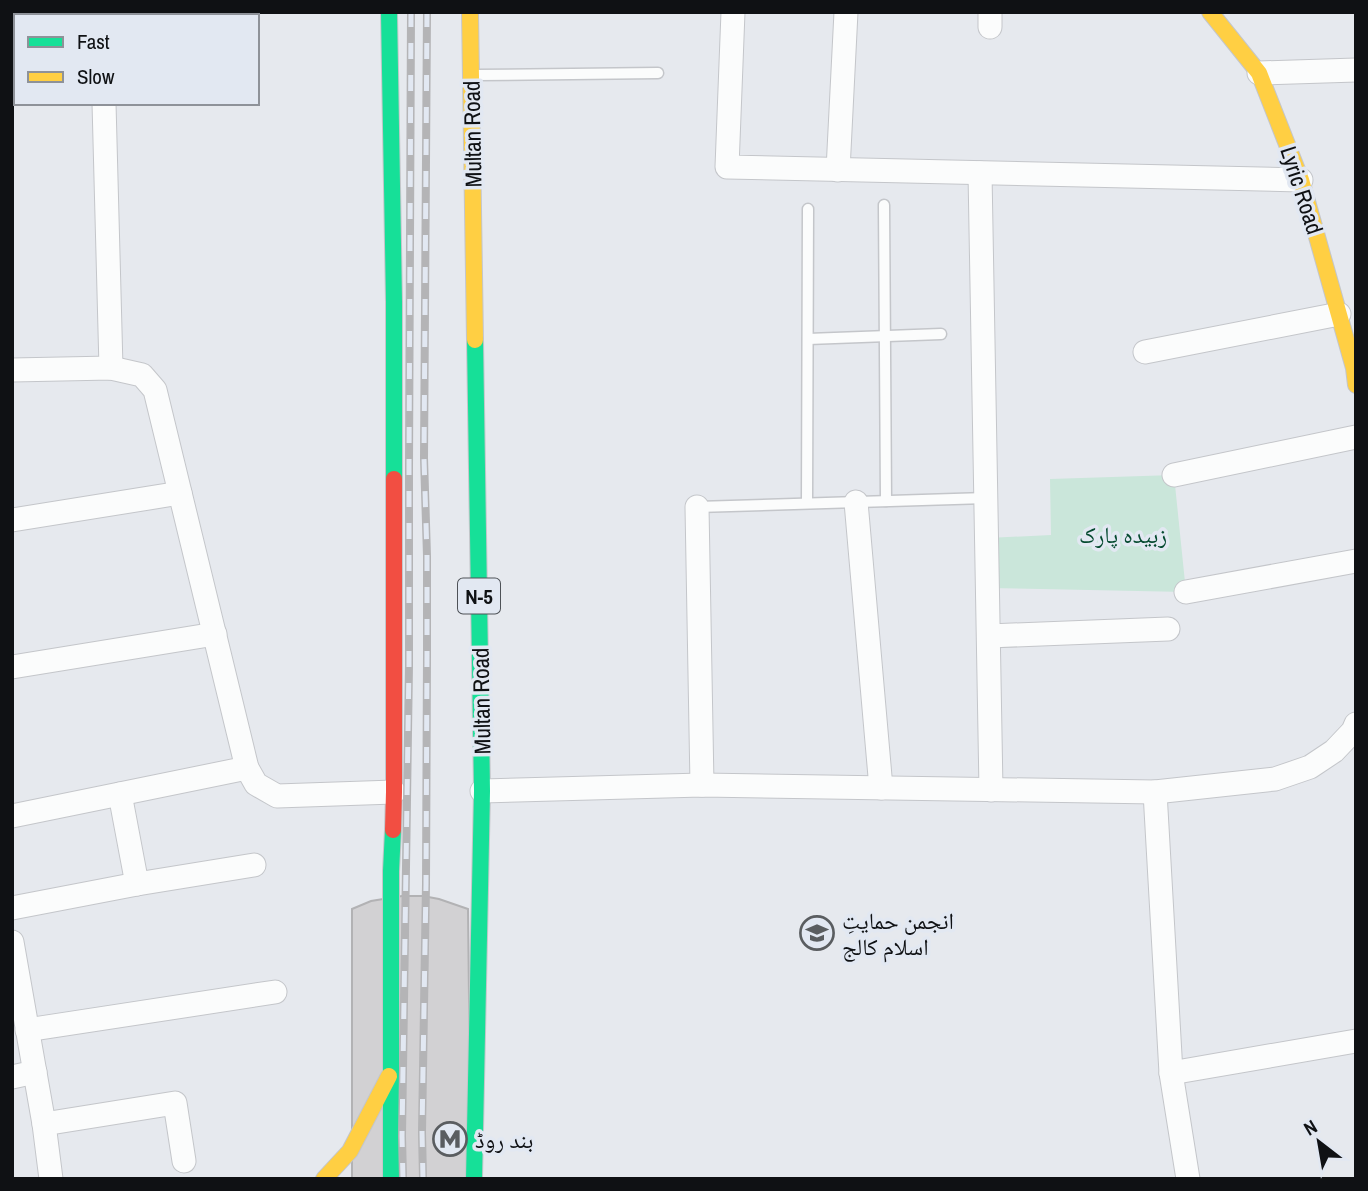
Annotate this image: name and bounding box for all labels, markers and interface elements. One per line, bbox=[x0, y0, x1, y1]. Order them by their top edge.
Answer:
legend bbox=[14, 14, 259, 105]
text: Fast bbox=[77, 27, 110, 56]
text: Slow bbox=[77, 62, 115, 91]
street label: Multan Road bbox=[456, 80, 488, 188]
street label: Lyric Road bbox=[1273, 142, 1331, 238]
park label: زبیدہ پارک bbox=[1079, 519, 1167, 550]
road number: N-5 bbox=[458, 578, 500, 614]
street label: Multan Road bbox=[465, 647, 497, 755]
place label: انجمن حمایتِ اسلام کالج bbox=[842, 905, 954, 963]
school or university icon: انجمن حمایتِ اسلام کالج bbox=[798, 914, 836, 952]
north arrow bbox=[1284, 1107, 1354, 1177]
text: N bbox=[1299, 1113, 1322, 1141]
metro station icon: بند روڈ bbox=[431, 1120, 469, 1158]
place label: بند روڈ bbox=[475, 1124, 533, 1155]

